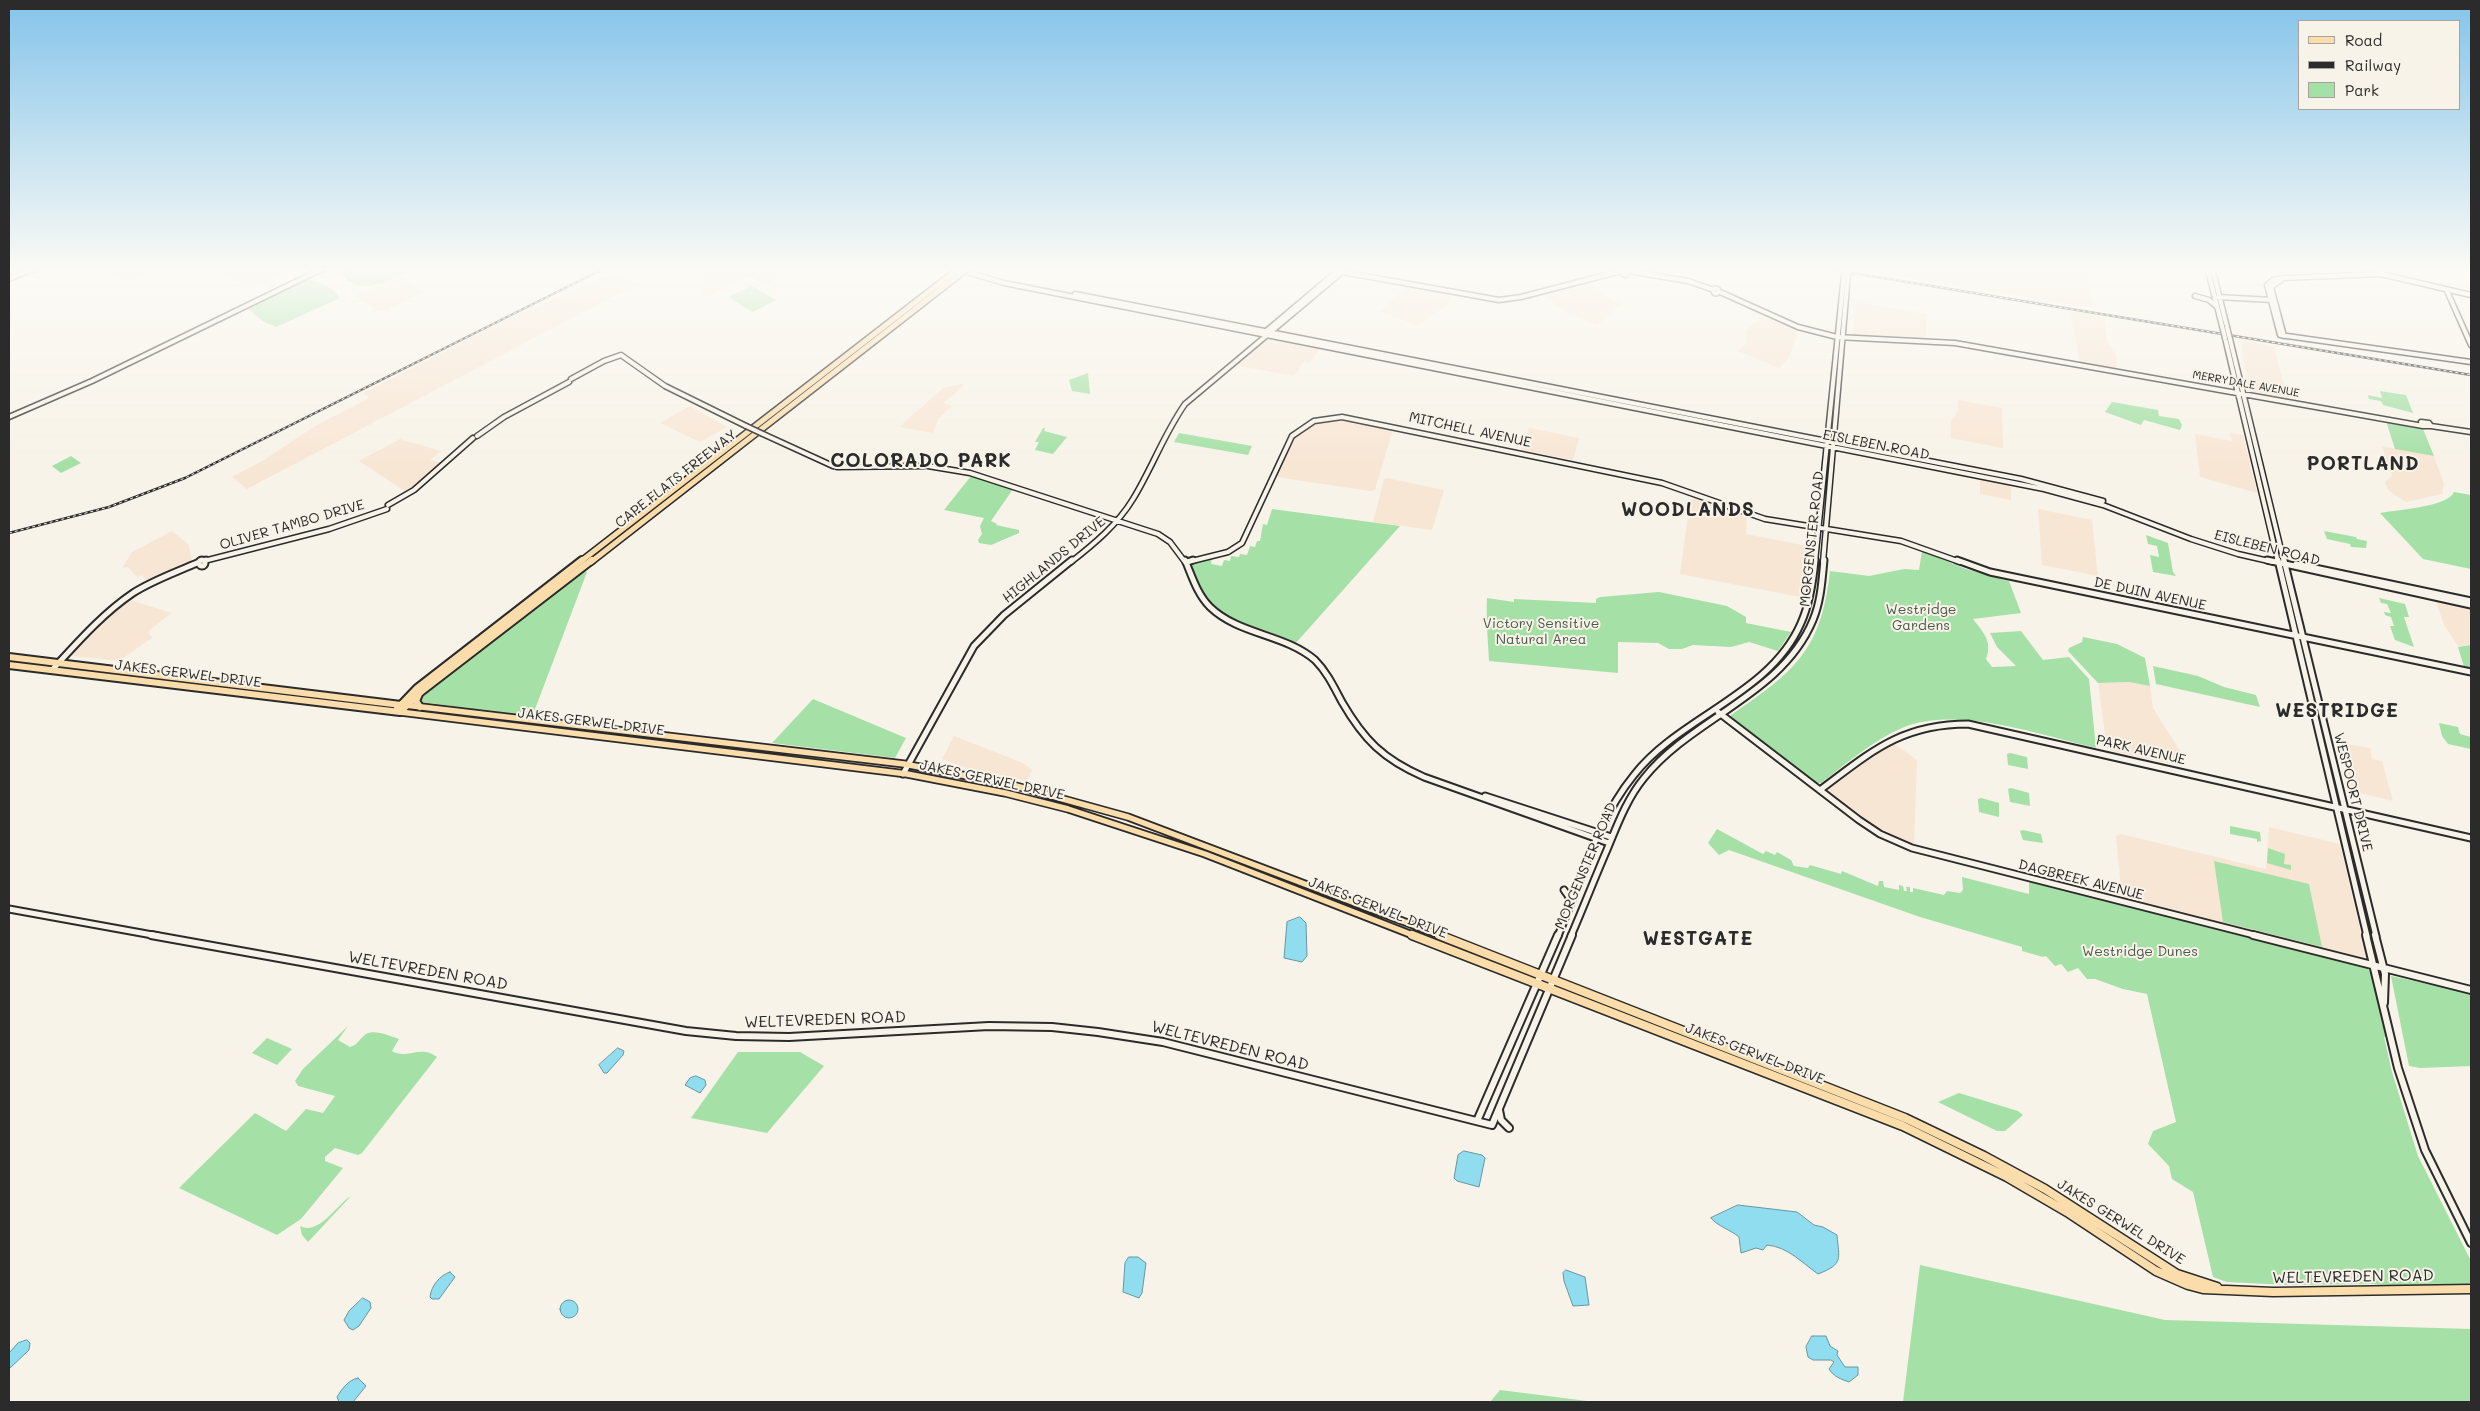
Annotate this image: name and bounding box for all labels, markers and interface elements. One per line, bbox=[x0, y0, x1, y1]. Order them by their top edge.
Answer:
legend bbox=[2298, 20, 2460, 110]
text: Road bbox=[2345, 30, 2382, 50]
text: Railway bbox=[2345, 55, 2401, 75]
text: Park bbox=[2345, 80, 2379, 100]
street label: MERRYDALE AVENUE bbox=[2192, 368, 2300, 400]
street label: MITCHELL AVENUE bbox=[1407, 409, 1533, 451]
street label: CAPE FLATS FREEWAY bbox=[612, 426, 740, 532]
street label: EISLEBEN ROAD bbox=[1821, 426, 1931, 464]
district label: COLORADO PARK bbox=[829, 450, 1013, 472]
district label: PORTLAND bbox=[2305, 453, 2421, 475]
street label: MORGENSTER ROAD bbox=[1797, 470, 1827, 608]
street label: OLIVER TAMBO DRIVE bbox=[218, 496, 366, 554]
district label: WOODLANDS bbox=[1620, 499, 1756, 521]
street label: HIGHLANDS DRIVE bbox=[999, 513, 1109, 607]
street label: EISLEBEN ROAD bbox=[2212, 527, 2322, 569]
street label: DE DUIN AVENUE bbox=[2092, 574, 2208, 614]
park label: Westridge Gardens bbox=[1886, 602, 1956, 634]
park label: Victory Sensitive Natural Area bbox=[1483, 616, 1599, 648]
street label: JAKES GERWEL DRIVE bbox=[114, 657, 262, 691]
district label: WESTRIDGE bbox=[2274, 700, 2400, 722]
street label: JAKES GERWEL DRIVE bbox=[517, 705, 665, 739]
street label: WESPOORT DRIVE bbox=[2330, 731, 2376, 853]
street label: PARK AVENUE bbox=[2095, 732, 2187, 768]
street label: JAKES GERWEL DRIVE bbox=[918, 756, 1066, 804]
street label: MORGENSTER ROAD bbox=[1552, 800, 1620, 932]
street label: DAGBREEK AVENUE bbox=[2017, 856, 2145, 904]
street label: JAKES GERWEL DRIVE bbox=[1306, 874, 1450, 942]
district label: WESTGATE bbox=[1642, 928, 1754, 950]
park label: Westridge Dunes bbox=[2082, 944, 2198, 960]
street label: WELTEVREDEN ROAD bbox=[347, 948, 509, 994]
street label: WELTEVREDEN ROAD bbox=[744, 1008, 906, 1032]
street label: WELTEVREDEN ROAD bbox=[1149, 1017, 1311, 1075]
street label: JAKES GERWEL DRIVE bbox=[1683, 1020, 1827, 1088]
street label: JAKES GERWEL DRIVE bbox=[2054, 1176, 2188, 1268]
street label: WELTEVREDEN ROAD bbox=[2272, 1266, 2434, 1288]

